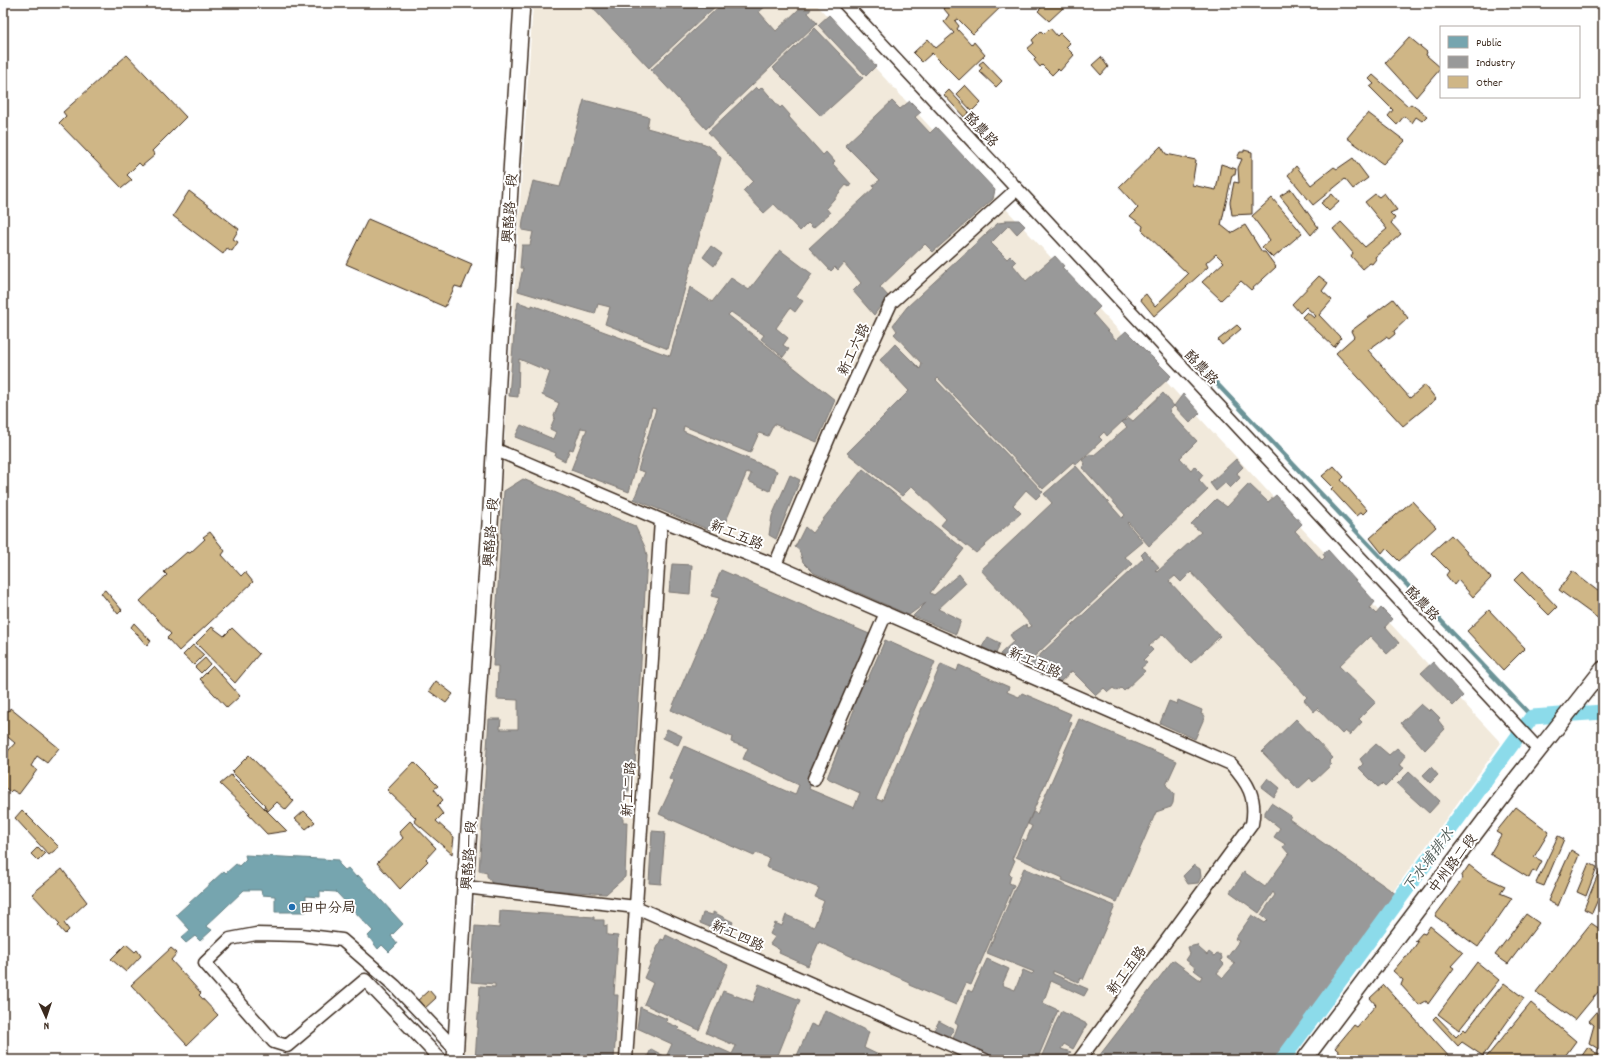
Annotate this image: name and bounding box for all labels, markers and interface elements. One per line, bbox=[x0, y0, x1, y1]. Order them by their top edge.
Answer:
legend bbox=[1440, 26, 1580, 98]
text: Public bbox=[1476, 35, 1502, 52]
text: Industry bbox=[1476, 55, 1516, 72]
text: Other bbox=[1476, 75, 1503, 92]
street label: 酪農路 bbox=[959, 108, 1002, 153]
street label: 興酪路一段 bbox=[499, 173, 523, 244]
street label: 新工六路 bbox=[834, 320, 876, 379]
street label: 酪農路 bbox=[1179, 346, 1222, 391]
street label: 興酪路一段 bbox=[480, 497, 504, 568]
street label: 新工五路 bbox=[707, 516, 766, 556]
street label: 酪農路 bbox=[1400, 582, 1443, 627]
street label: 新工五路 bbox=[1005, 643, 1064, 684]
street label: 新工二路 bbox=[618, 761, 642, 818]
street label: 興酪路一段 bbox=[458, 820, 482, 891]
water label: 下水埔排水 bbox=[1399, 824, 1461, 898]
street label: 中州路二段 bbox=[1425, 830, 1483, 898]
place label: 田中分局 bbox=[300, 899, 356, 919]
marker: 田中分局 bbox=[287, 902, 297, 912]
street label: 新工四路 bbox=[708, 916, 767, 957]
street label: 新工五路 bbox=[1103, 943, 1152, 1000]
north arrow bbox=[26, 997, 66, 1037]
text: N bbox=[43, 1017, 50, 1033]

